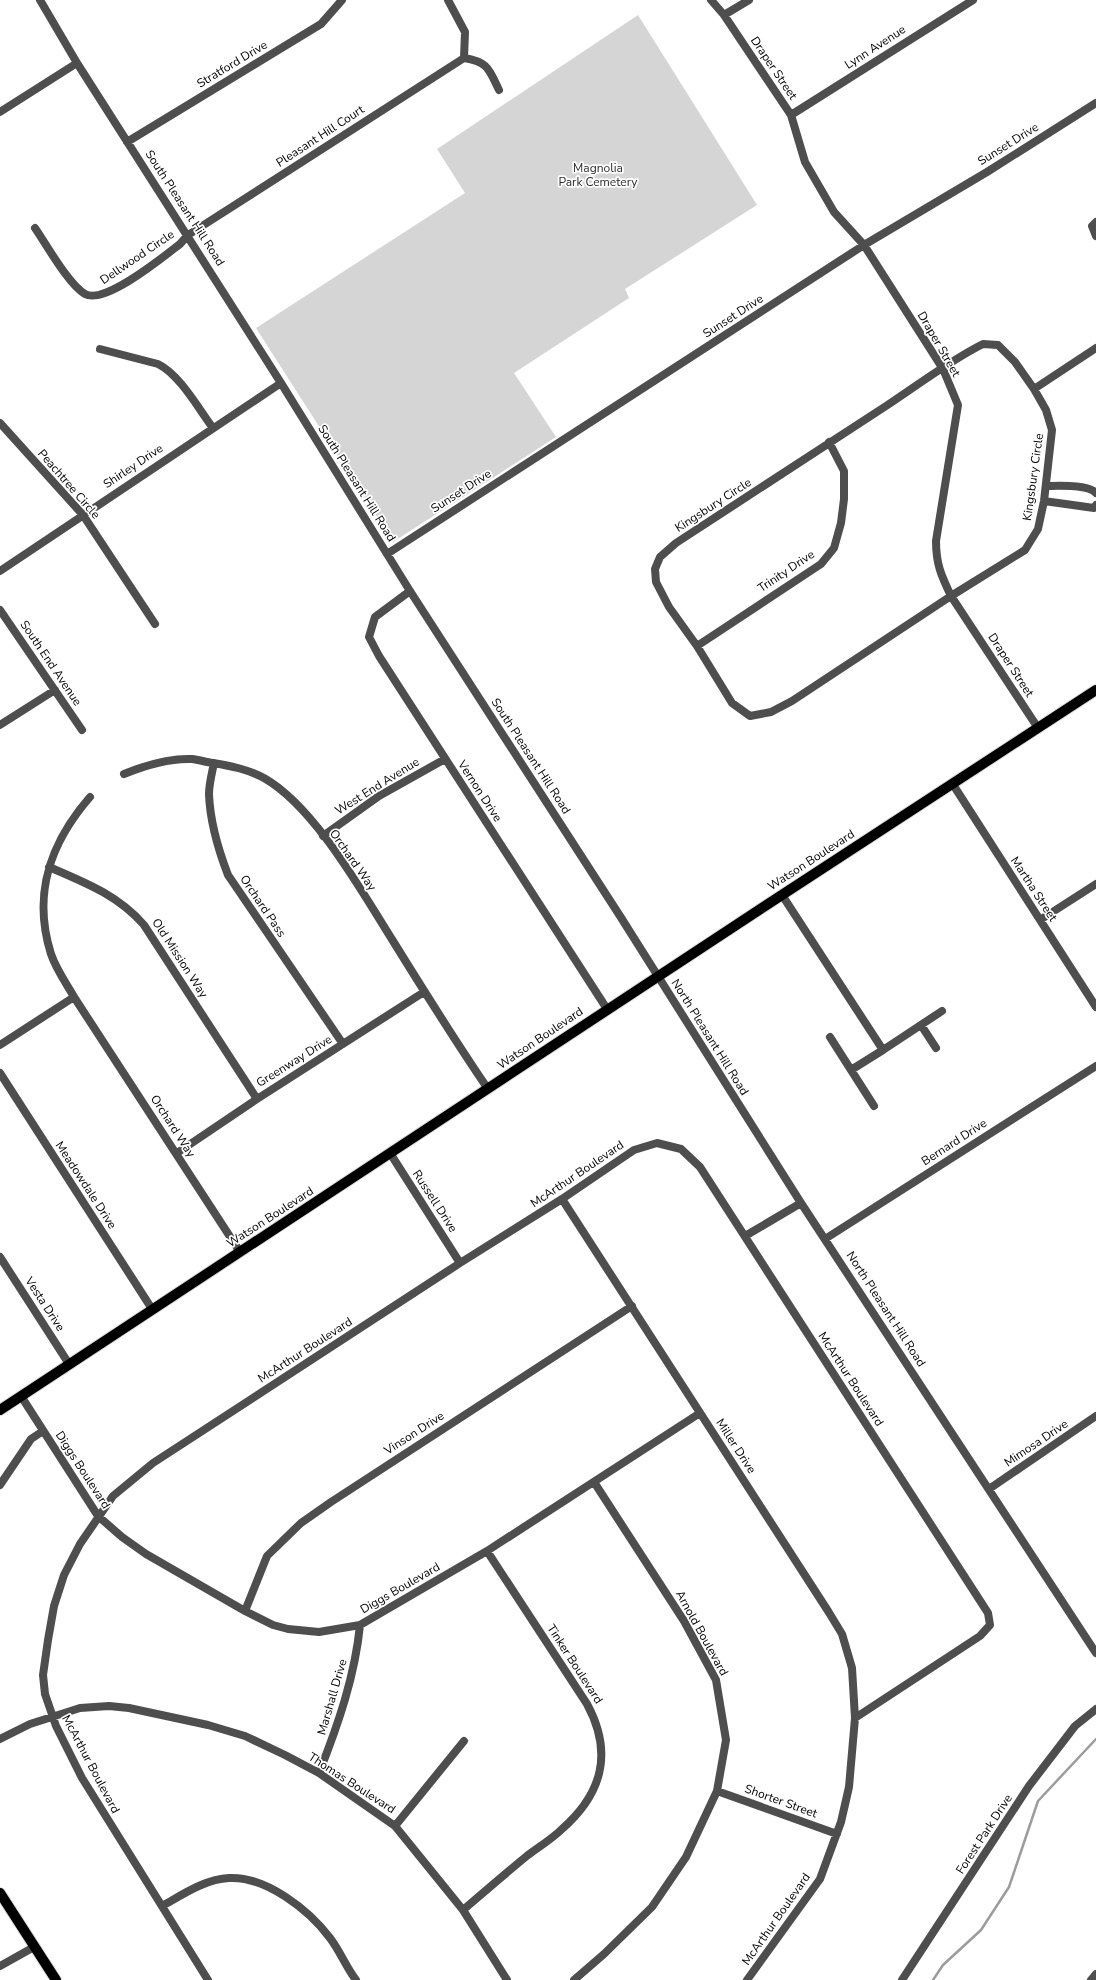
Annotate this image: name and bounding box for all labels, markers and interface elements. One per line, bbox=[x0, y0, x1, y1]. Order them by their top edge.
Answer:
street label: Lynn Avenue bbox=[841, 21, 909, 73]
street label: Draper Street bbox=[747, 33, 801, 103]
street label: Stratford Drive bbox=[194, 37, 270, 91]
street label: Pleasant Hill Court bbox=[273, 101, 368, 170]
street label: Sunset Drive bbox=[975, 119, 1041, 169]
street label: South Pleasant Hill Road bbox=[142, 147, 228, 269]
park label: Magnolia Park Cemetery bbox=[558, 160, 638, 190]
street label: Dellwood Circle bbox=[97, 226, 177, 288]
street label: Sunset Drive bbox=[700, 291, 766, 341]
street label: Draper Street bbox=[914, 308, 965, 380]
street label: South Pleasant Hill Road bbox=[314, 422, 400, 544]
street label: Kingsbury Circle bbox=[1019, 432, 1047, 522]
street label: Shirley Drive bbox=[100, 440, 166, 492]
street label: Peachtree Circle bbox=[34, 446, 104, 522]
street label: Sunset Drive bbox=[428, 466, 494, 516]
street label: Kingsbury Circle bbox=[672, 474, 754, 536]
street label: Trinity Drive bbox=[755, 546, 817, 596]
street label: South End Avenue bbox=[17, 617, 85, 709]
street label: Draper Street bbox=[984, 630, 1038, 701]
street label: South Pleasant Hill Road bbox=[488, 695, 574, 817]
street label: West End Avenue bbox=[332, 754, 422, 818]
street label: Vernon Drive bbox=[454, 756, 506, 825]
street label: Orchard Way bbox=[326, 826, 381, 895]
street label: Watson Boulevard bbox=[765, 826, 857, 894]
street label: Martha Street bbox=[1007, 853, 1061, 925]
street label: Orchard Pass bbox=[236, 872, 290, 940]
street label: Old Mission Way bbox=[148, 915, 212, 1002]
street label: North Pleasant Hill Road bbox=[668, 976, 752, 1098]
street label: Watson Boulevard bbox=[494, 1003, 586, 1073]
street label: Greenway Drive bbox=[253, 1031, 335, 1091]
street label: Orchard Way bbox=[147, 1092, 200, 1161]
street label: Bernard Drive bbox=[918, 1115, 990, 1169]
street label: McArthur Boulevard bbox=[527, 1137, 627, 1211]
street label: Meadowdale Drive bbox=[52, 1138, 120, 1232]
street label: Russell Drive bbox=[409, 1167, 461, 1235]
street label: Watson Boulevard bbox=[224, 1183, 316, 1251]
street label: North Pleasant Hill Road bbox=[843, 1248, 929, 1370]
street label: Vesta Drive bbox=[21, 1273, 69, 1334]
street label: McArthur Boulevard bbox=[255, 1314, 355, 1386]
street label: McArthur Boulevard bbox=[815, 1329, 887, 1429]
street label: Vinson Drive bbox=[380, 1408, 447, 1459]
street label: Miller Drive bbox=[712, 1416, 760, 1476]
street label: Mimosa Drive bbox=[1001, 1416, 1071, 1470]
street label: Diggs Boulevard bbox=[52, 1428, 114, 1512]
street label: Diggs Boulevard bbox=[357, 1559, 443, 1617]
street label: Arnold Boulevard bbox=[672, 1588, 732, 1678]
street label: Tinker Boulevard bbox=[543, 1621, 607, 1707]
street label: Marshall Drive bbox=[313, 1657, 351, 1737]
street label: McArthur Boulevard bbox=[58, 1712, 124, 1816]
street label: Thomas Boulevard bbox=[305, 1749, 399, 1817]
street label: Shorter Street bbox=[742, 1780, 820, 1822]
street label: Forest Park Drive bbox=[952, 1791, 1016, 1877]
street label: McArthur Boulevard bbox=[738, 1870, 814, 1968]

